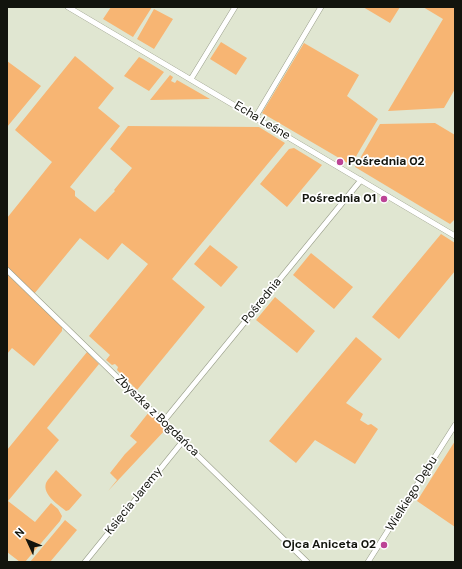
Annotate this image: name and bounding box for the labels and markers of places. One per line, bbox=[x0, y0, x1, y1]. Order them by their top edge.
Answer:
place label: Pośrednia 02 bbox=[348, 155, 425, 169]
marker: Pośrednia 02 bbox=[335, 157, 345, 167]
place label: Pośrednia 01 bbox=[302, 192, 376, 206]
marker: Pośrednia 01 bbox=[379, 194, 389, 204]
place label: Ojca Aniceta 02 bbox=[282, 538, 376, 552]
marker: Ojca Aniceta 02 bbox=[379, 540, 389, 550]

